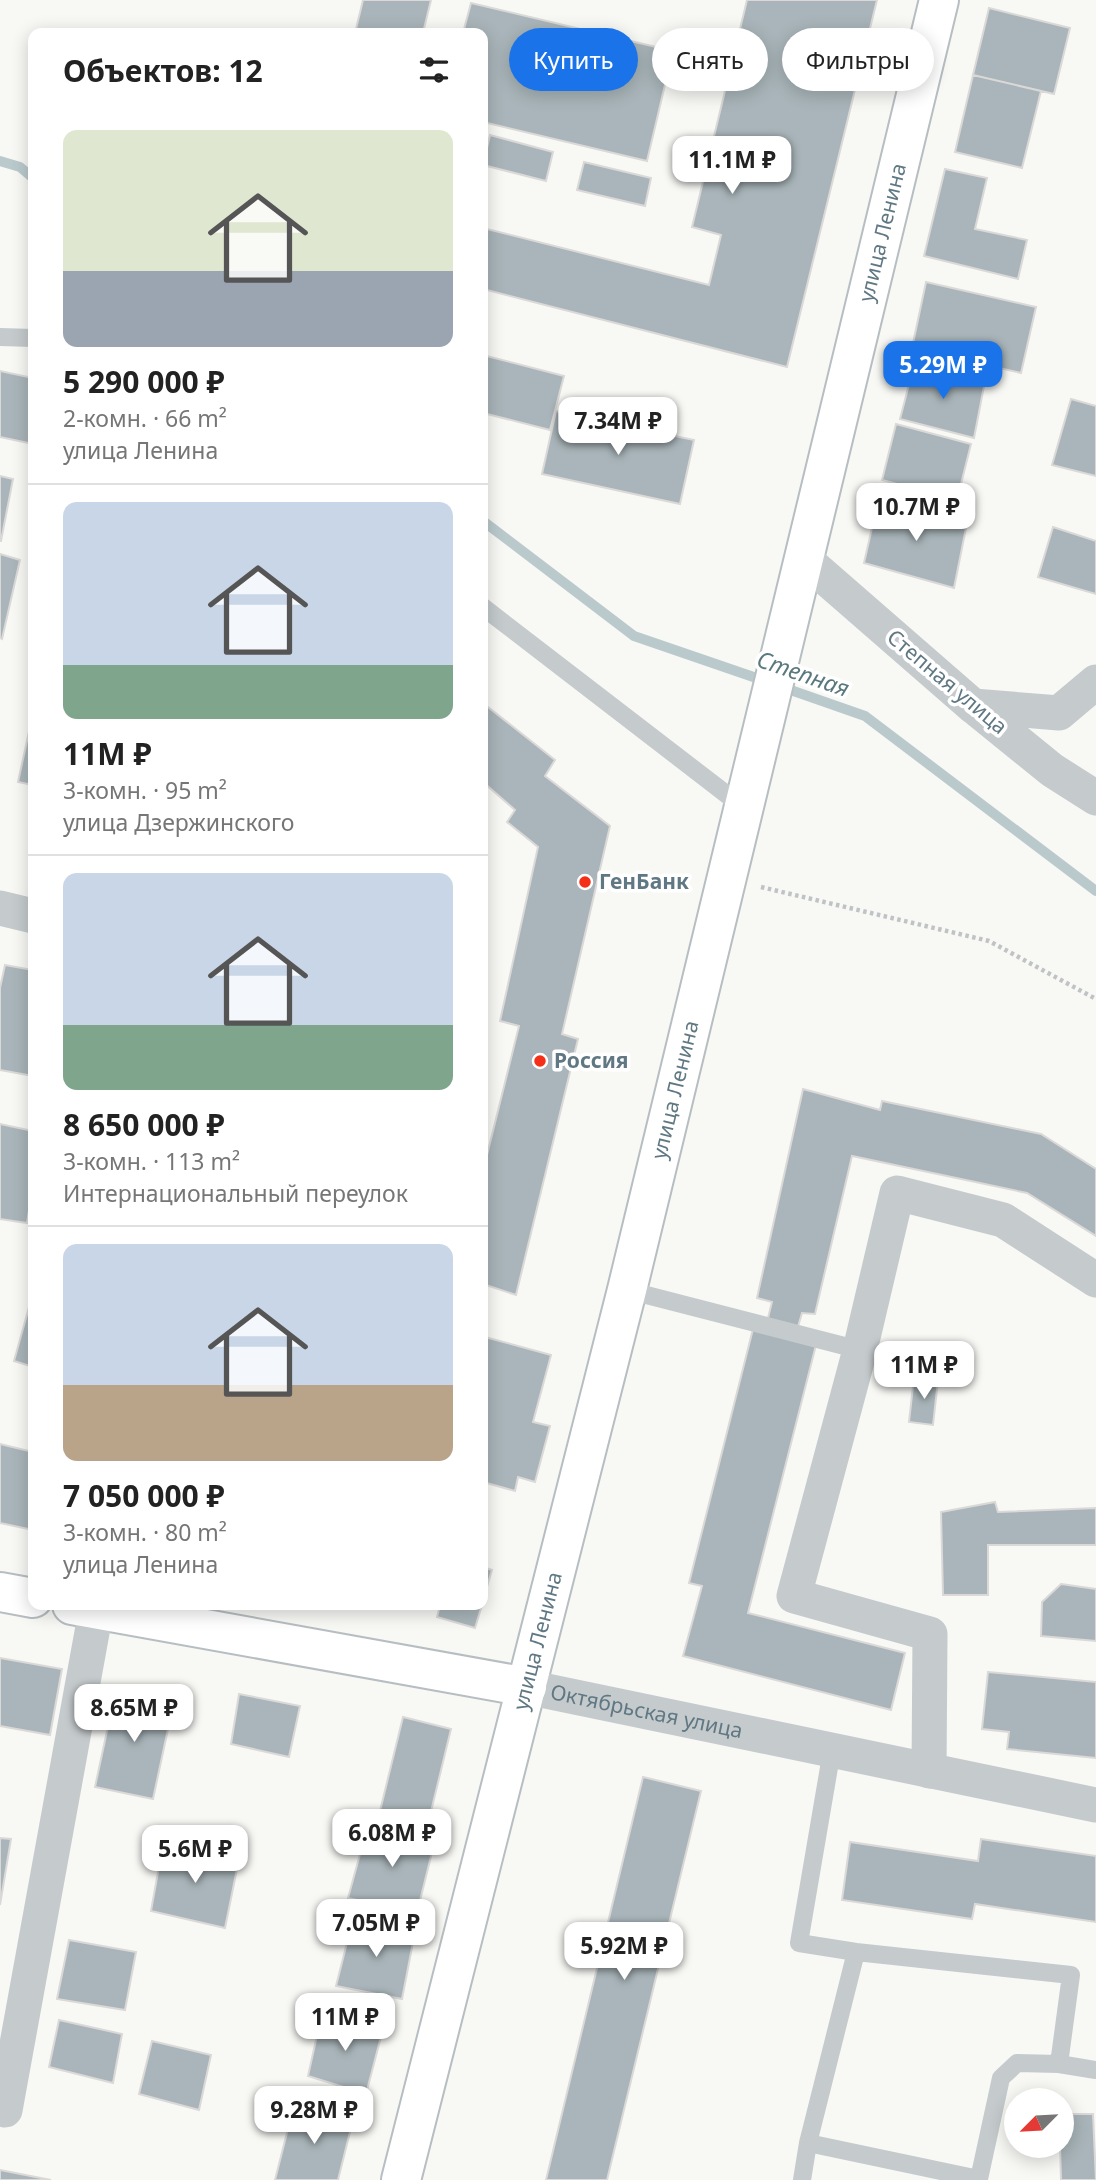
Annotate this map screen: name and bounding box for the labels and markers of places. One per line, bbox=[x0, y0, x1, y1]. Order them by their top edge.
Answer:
pin: 11.1M ₽ bbox=[667, 136, 797, 196]
pin: 5.29M ₽ bbox=[878, 342, 1008, 401]
pin: 7.34M ₽ bbox=[553, 398, 683, 457]
pin: 10.7M ₽ bbox=[851, 484, 981, 543]
place label: ГенБанк bbox=[599, 867, 689, 895]
marker: ГенБанк bbox=[577, 874, 593, 890]
place label: Россия bbox=[554, 1046, 629, 1074]
marker: Россия bbox=[532, 1053, 548, 1069]
pin: 11M ₽ bbox=[875, 1342, 973, 1401]
pin: 8.65M ₽ bbox=[69, 1684, 199, 1744]
pin: 6.08M ₽ bbox=[327, 1810, 457, 1869]
pin: 5.6M ₽ bbox=[138, 1826, 252, 1885]
pin: 7.05M ₽ bbox=[311, 1899, 441, 1959]
pin: 5.92M ₽ bbox=[559, 1923, 689, 1982]
pin: 11M ₽ bbox=[296, 1994, 394, 2053]
pin: 9.28M ₽ bbox=[249, 2086, 379, 2146]

